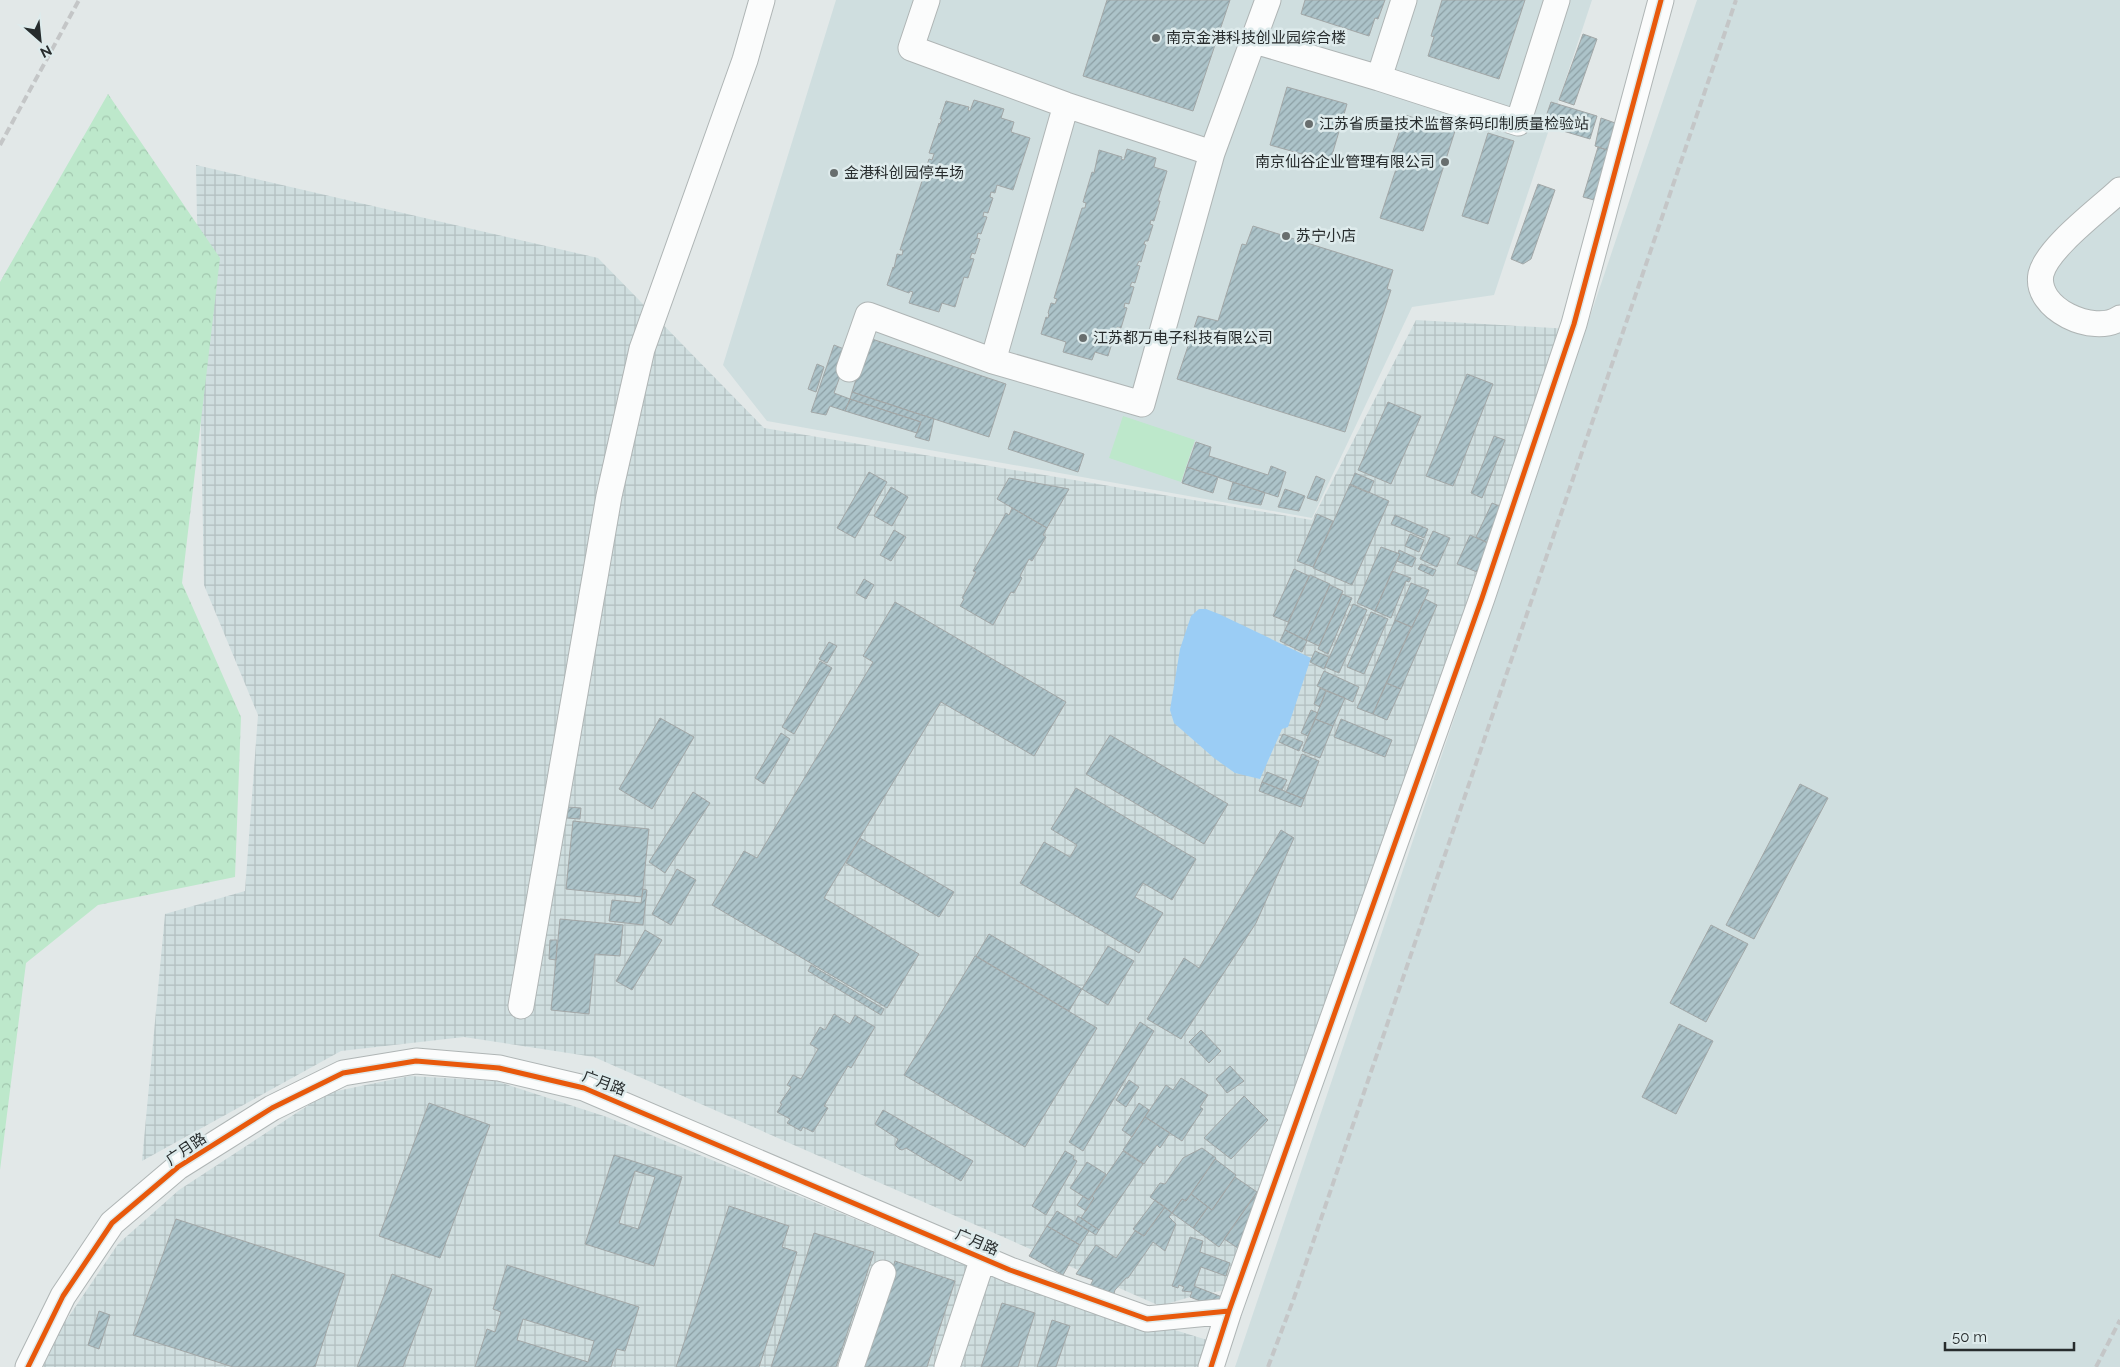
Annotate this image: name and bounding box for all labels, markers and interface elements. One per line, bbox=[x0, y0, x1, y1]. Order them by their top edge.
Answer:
north arrow bbox=[15, 15, 65, 65]
place label: 南京金港科技创业园综合楼 bbox=[1166, 29, 1346, 47]
marker: 南京金港科技创业园综合楼 bbox=[1150, 32, 1162, 44]
text: N bbox=[38, 42, 54, 61]
place label: 江苏省质量技术监督条码印制质量检验站 bbox=[1319, 115, 1589, 133]
marker: 江苏省质量技术监督条码印制质量检验站 bbox=[1303, 118, 1315, 130]
place label: 南京仙谷企业管理有限公司 bbox=[1255, 153, 1435, 171]
marker: 南京仙谷企业管理有限公司 bbox=[1439, 156, 1451, 168]
place label: 金港科创园停车场 bbox=[844, 164, 964, 182]
marker: 金港科创园停车场 bbox=[828, 167, 840, 179]
place label: 苏宁小店 bbox=[1296, 227, 1356, 245]
marker: 苏宁小店 bbox=[1280, 230, 1292, 242]
place label: 江苏都万电子科技有限公司 bbox=[1093, 329, 1273, 347]
marker: 江苏都万电子科技有限公司 bbox=[1077, 332, 1089, 344]
street label: 广月路 bbox=[580, 1067, 628, 1099]
street label: 广月路 bbox=[162, 1129, 210, 1169]
street label: 广月路 bbox=[953, 1225, 1001, 1259]
scale bar bbox=[1945, 1320, 2074, 1352]
text: 50 m bbox=[1952, 1328, 1987, 1346]

